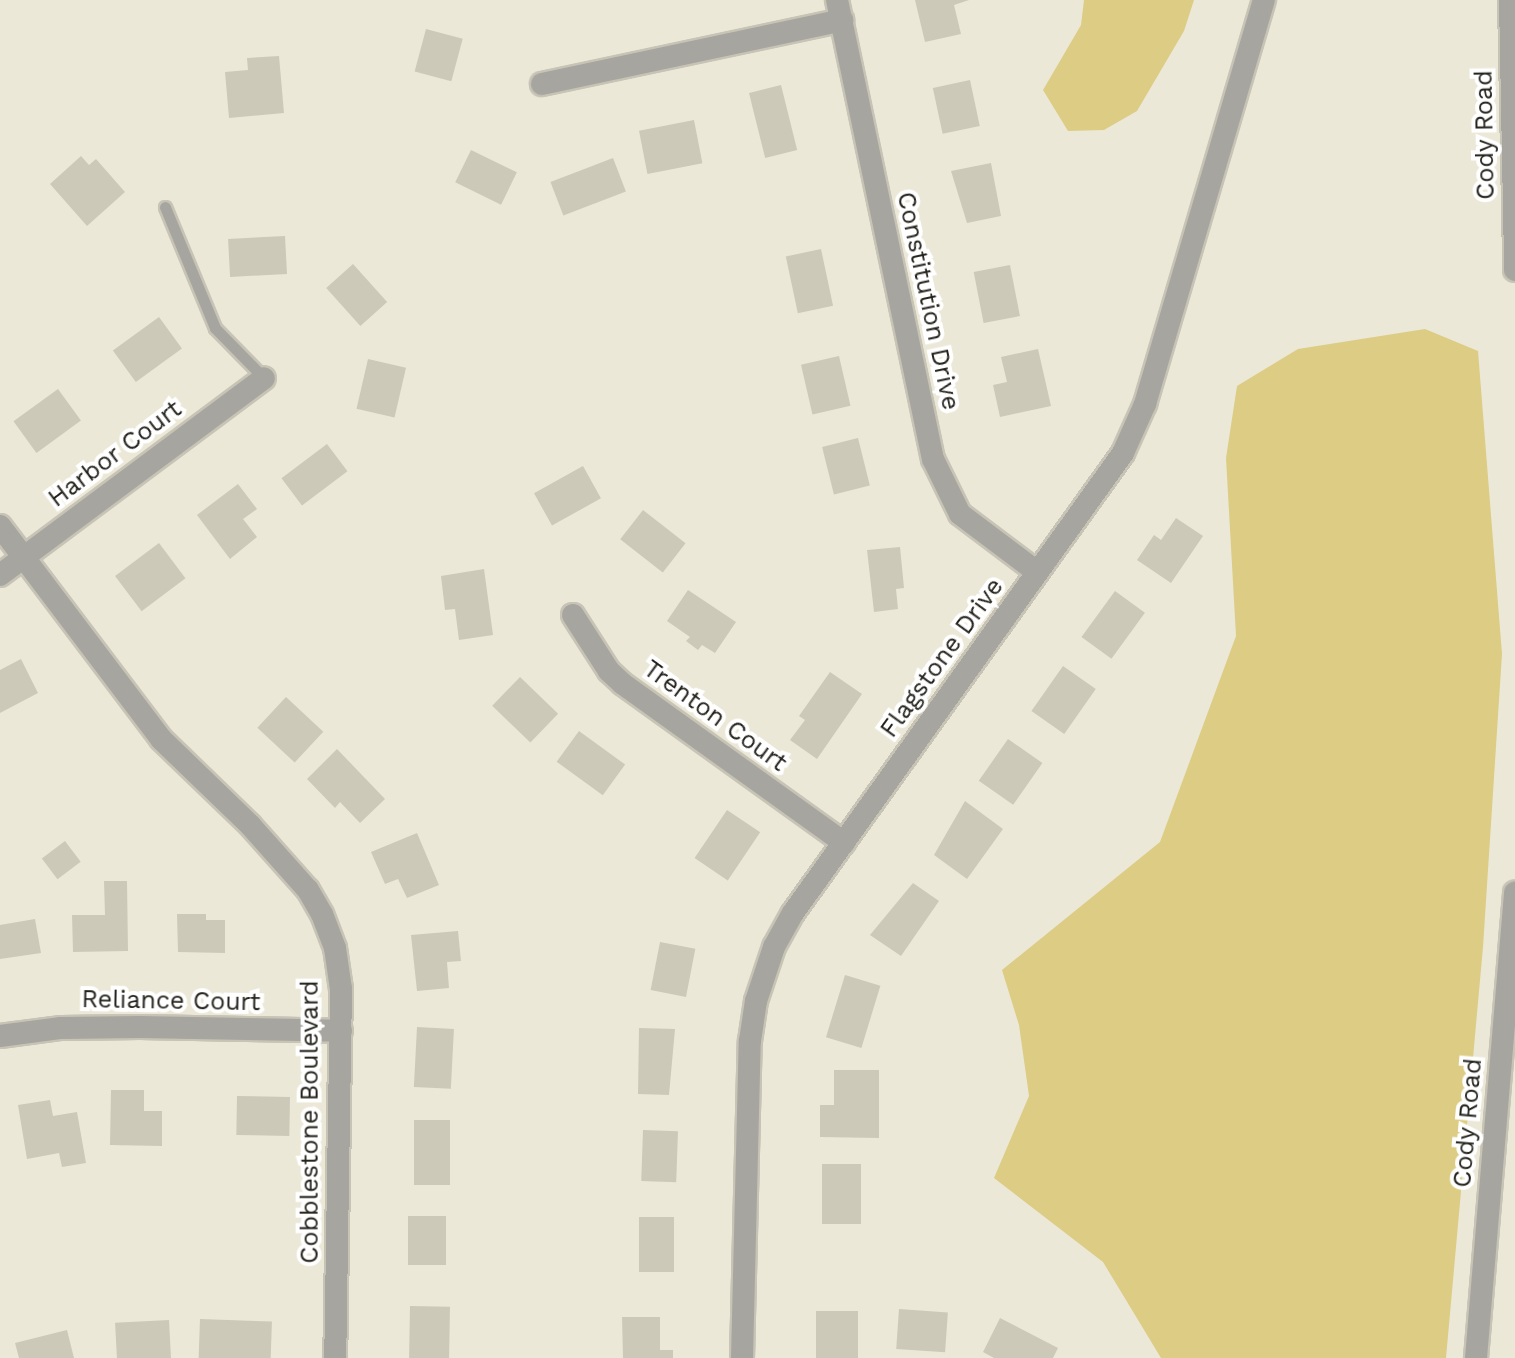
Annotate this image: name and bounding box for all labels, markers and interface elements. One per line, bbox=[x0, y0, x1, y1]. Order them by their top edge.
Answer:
street label: Cody Road bbox=[1469, 70, 1501, 200]
street label: Constitution Drive bbox=[890, 189, 966, 413]
street label: Harbor Court bbox=[42, 394, 188, 514]
street label: Flagstone Drive bbox=[874, 572, 1010, 744]
street label: Trenton Court bbox=[637, 654, 793, 778]
street label: Cobblestone Boulevard bbox=[295, 980, 325, 1264]
street label: Reliance Court bbox=[81, 984, 261, 1018]
street label: Cody Road bbox=[1447, 1057, 1489, 1189]

